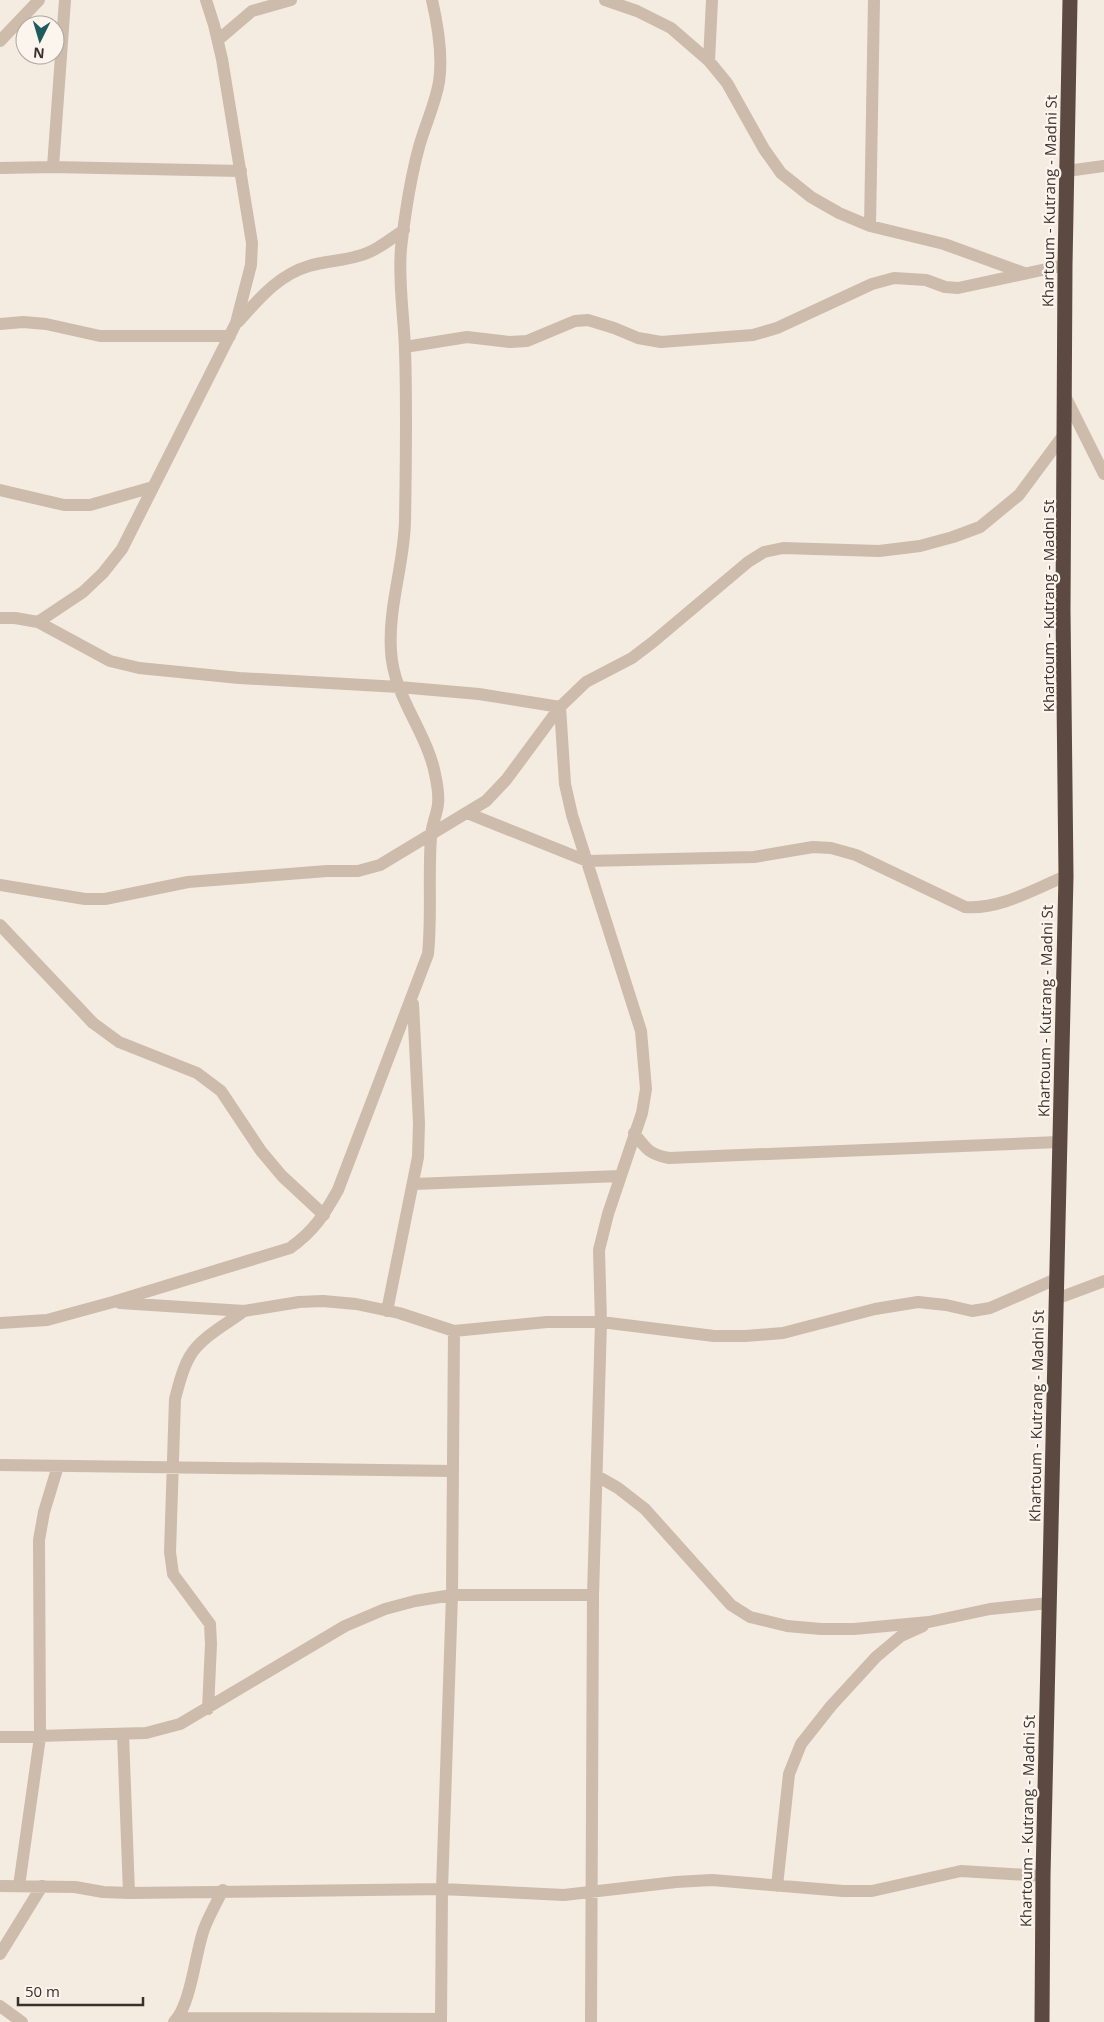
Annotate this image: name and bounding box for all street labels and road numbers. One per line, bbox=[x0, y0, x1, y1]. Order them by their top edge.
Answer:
street label: Khartoum - Kutrang - Madni St bbox=[1037, 95, 1061, 307]
street label: Khartoum - Kutrang - Madni St bbox=[1038, 500, 1058, 712]
street label: Khartoum - Kutrang - Madni St bbox=[1033, 905, 1057, 1117]
street label: Khartoum - Kutrang - Madni St bbox=[1024, 1310, 1048, 1522]
street label: Khartoum - Kutrang - Madni St bbox=[1015, 1715, 1039, 1927]

